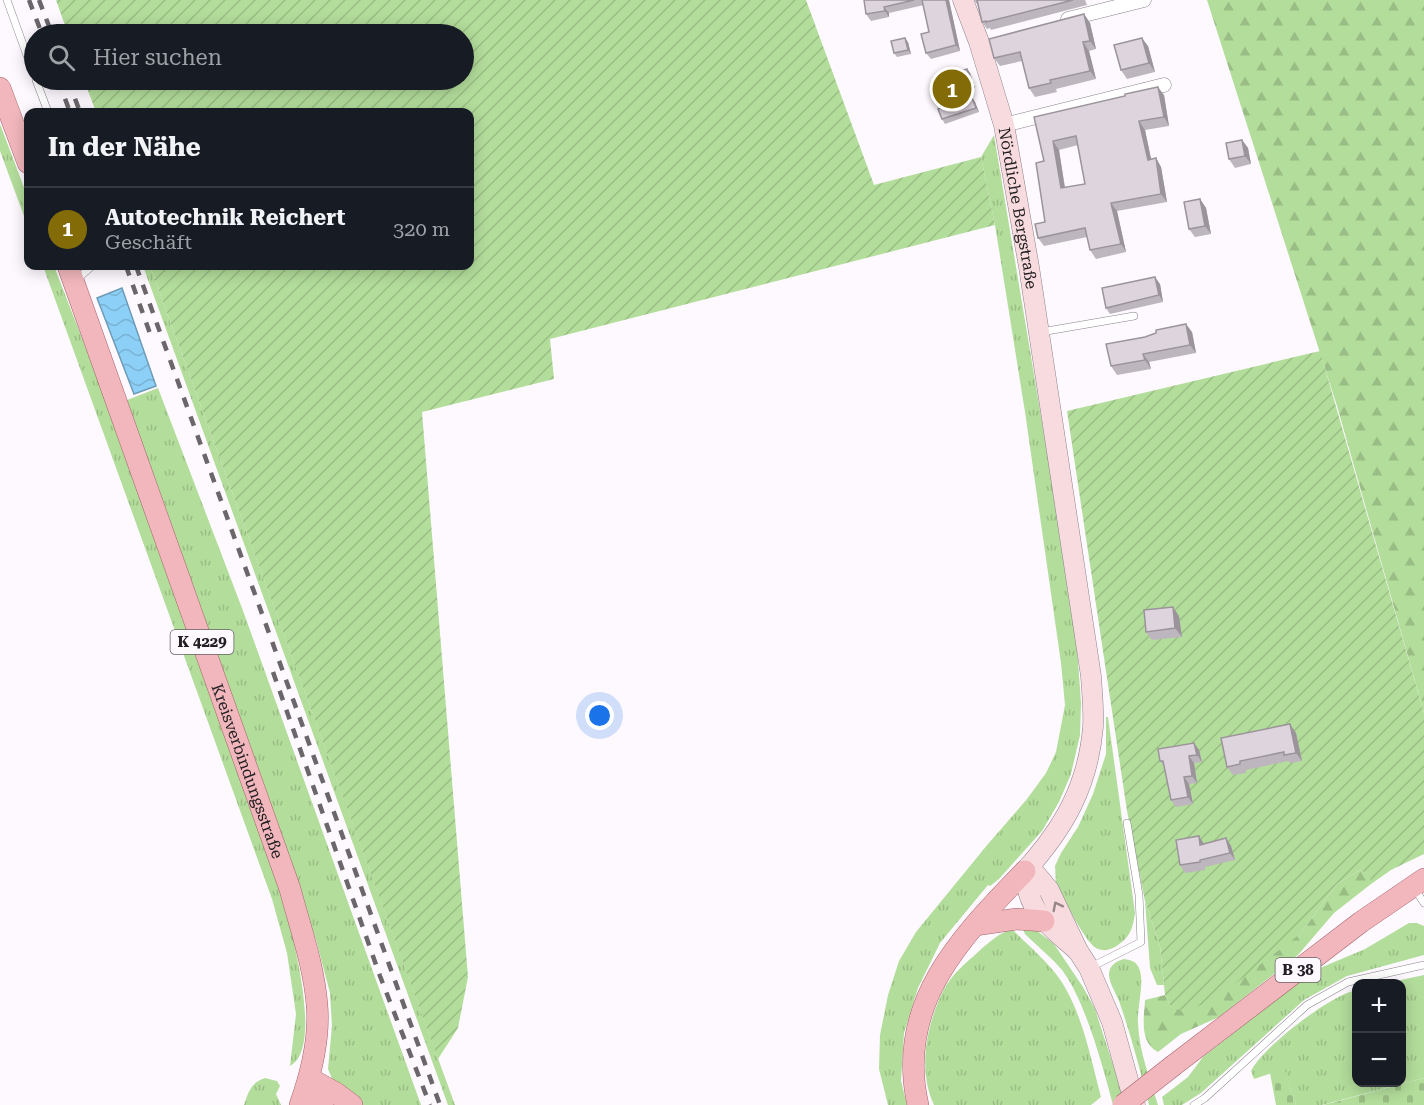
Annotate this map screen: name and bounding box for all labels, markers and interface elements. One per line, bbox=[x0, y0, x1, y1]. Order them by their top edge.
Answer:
search box bbox=[24, 24, 474, 90]
icon: search bbox=[45, 41, 78, 74]
text: Hier suchen bbox=[93, 45, 222, 70]
pin: 1 bbox=[932, 66, 972, 112]
street label: Nördliche Bergstraße bbox=[995, 126, 1041, 291]
text: In der Nähe bbox=[48, 132, 201, 162]
text: Autotechnik Reichert bbox=[105, 205, 345, 230]
text: 1 bbox=[62, 217, 73, 241]
text: 320 m bbox=[393, 217, 450, 241]
text: Geschäft bbox=[105, 230, 192, 254]
road number: K 4229 bbox=[170, 630, 234, 654]
street label: Kreisverbindungsstraße bbox=[208, 681, 287, 861]
your location bbox=[585, 701, 614, 730]
one-way arrow bbox=[1053, 902, 1065, 913]
road number: B 38 bbox=[1276, 958, 1320, 982]
map controls bbox=[1352, 979, 1406, 1087]
button: + bbox=[1352, 979, 1406, 1033]
button: − bbox=[1352, 1033, 1406, 1087]

